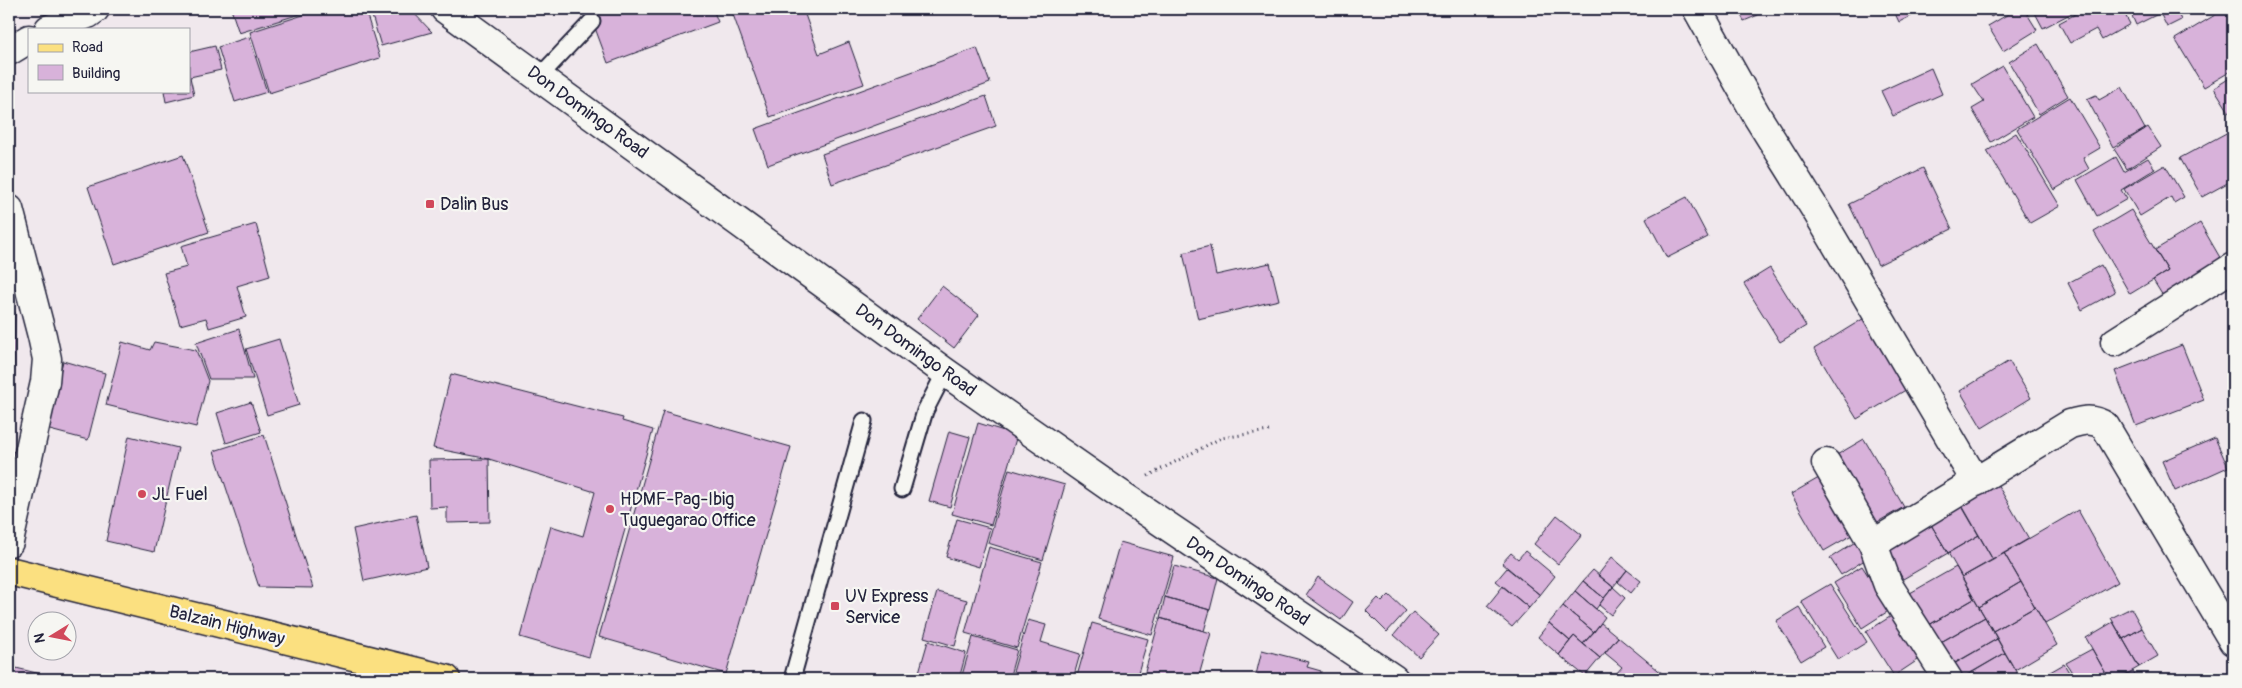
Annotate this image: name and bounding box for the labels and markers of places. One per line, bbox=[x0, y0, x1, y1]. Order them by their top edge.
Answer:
place label: Dalin Bus bbox=[440, 193, 508, 216]
marker: Dalin Bus bbox=[424, 198, 436, 210]
place label: JL Fuel bbox=[152, 483, 208, 506]
marker: JL Fuel bbox=[136, 488, 148, 500]
place label: HDMF-Pag-Ibig Tuguegarao Office bbox=[620, 488, 756, 532]
marker: HDMF-Pag-Ibig Tuguegarao Office bbox=[604, 503, 616, 515]
place label: UV Express Service bbox=[845, 585, 928, 629]
marker: UV Express Service bbox=[829, 600, 841, 612]

